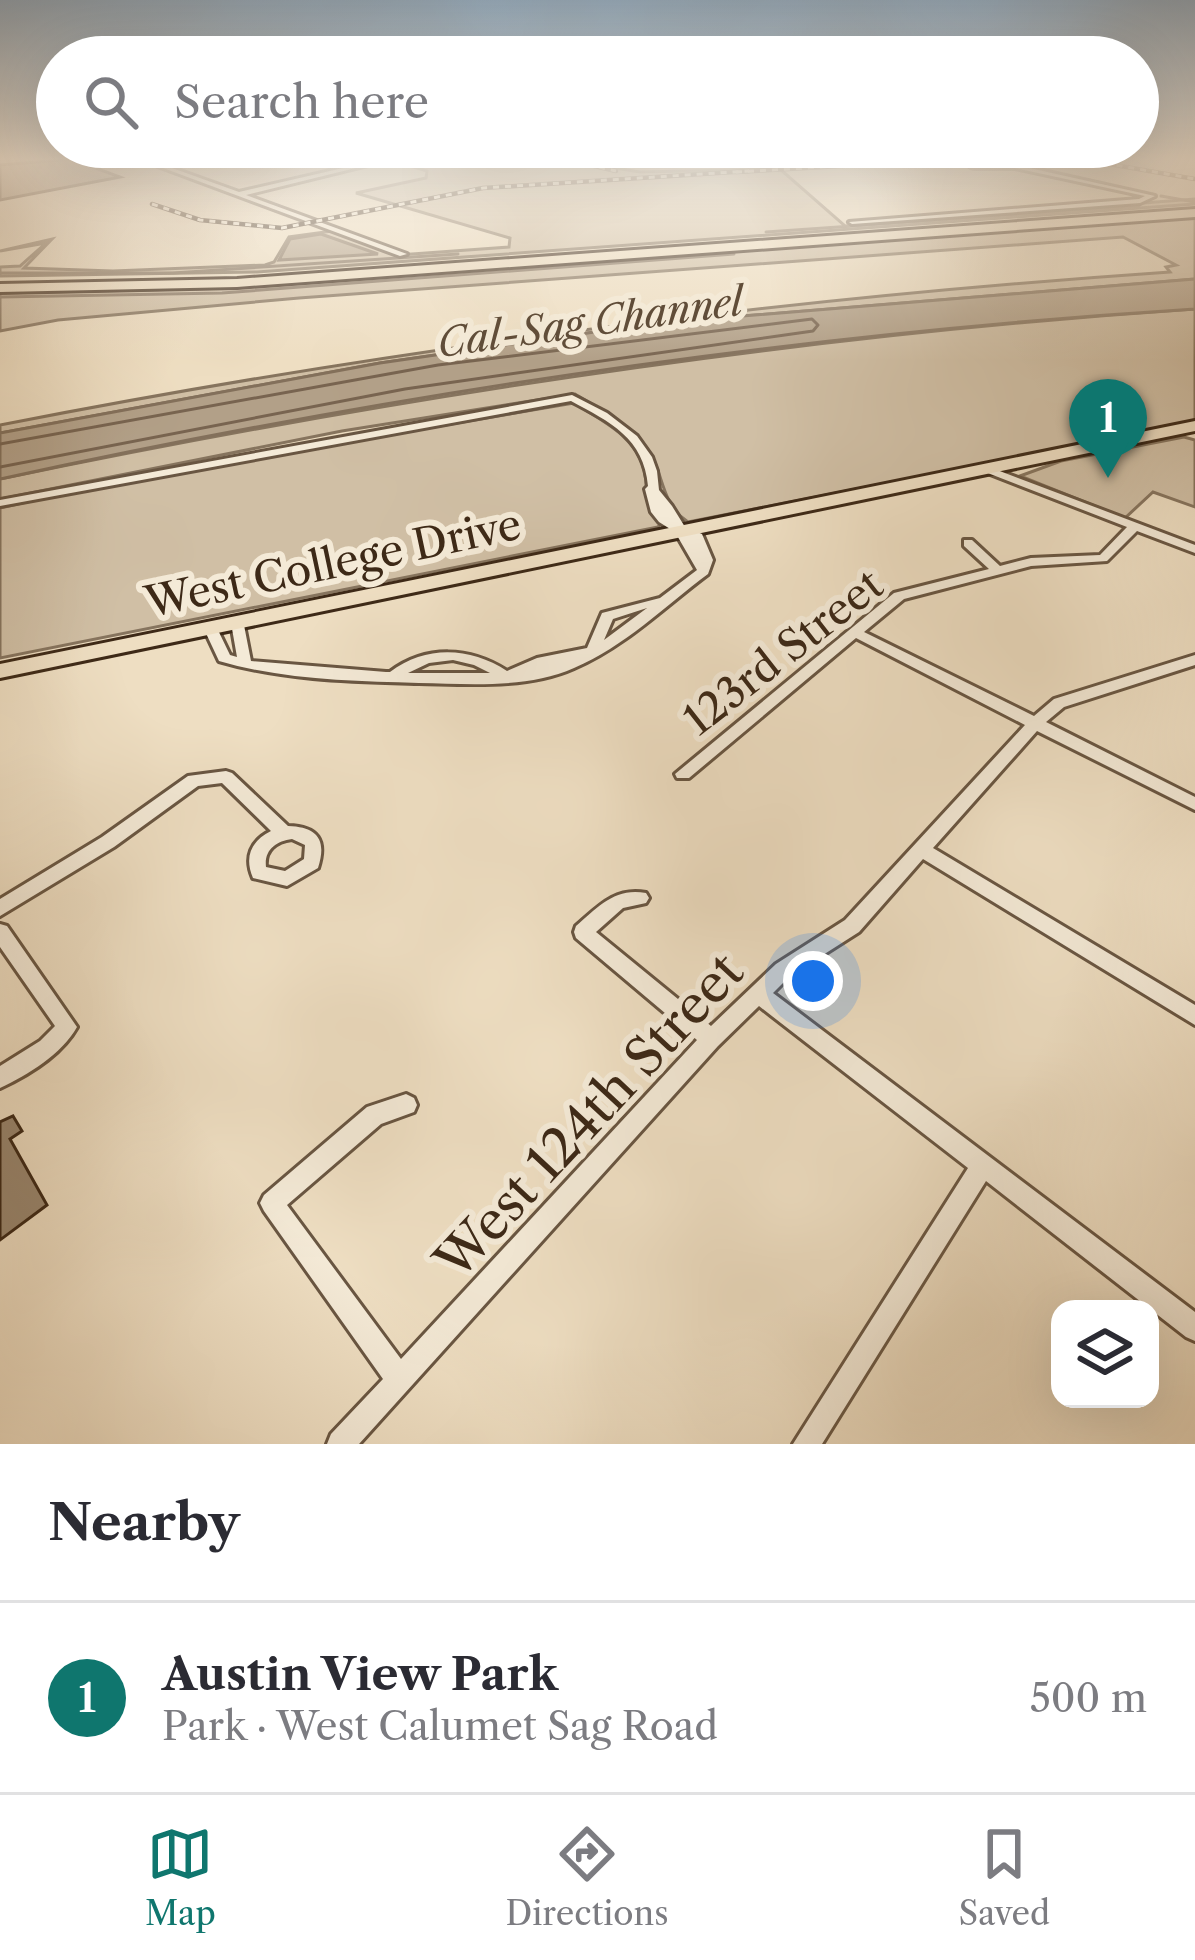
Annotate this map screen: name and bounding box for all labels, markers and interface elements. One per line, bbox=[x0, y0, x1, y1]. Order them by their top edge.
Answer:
search box bbox=[36, 36, 1159, 168]
icon: search bbox=[78, 69, 144, 135]
text: Search here bbox=[174, 74, 429, 130]
water label: Cal-Sag Channel bbox=[434, 276, 750, 367]
pin: 1 bbox=[1069, 379, 1147, 478]
street label: West College Drive bbox=[140, 498, 525, 628]
street label: 123rd Street bbox=[673, 558, 893, 746]
street label: West 124th Street bbox=[422, 941, 756, 1292]
your location bbox=[783, 951, 843, 1011]
map controls bbox=[1051, 1300, 1159, 1408]
button: layers bbox=[1051, 1300, 1159, 1408]
text: Nearby bbox=[48, 1491, 240, 1553]
text: Austin View Park bbox=[162, 1646, 558, 1702]
text: 1 bbox=[78, 1674, 96, 1722]
text: 500 m bbox=[1030, 1674, 1147, 1722]
text: Park · West Calumet Sag Road bbox=[162, 1702, 718, 1750]
tab: Map bbox=[145, 1821, 216, 1934]
tab: Directions bbox=[506, 1821, 669, 1934]
tab: Saved bbox=[958, 1821, 1050, 1934]

